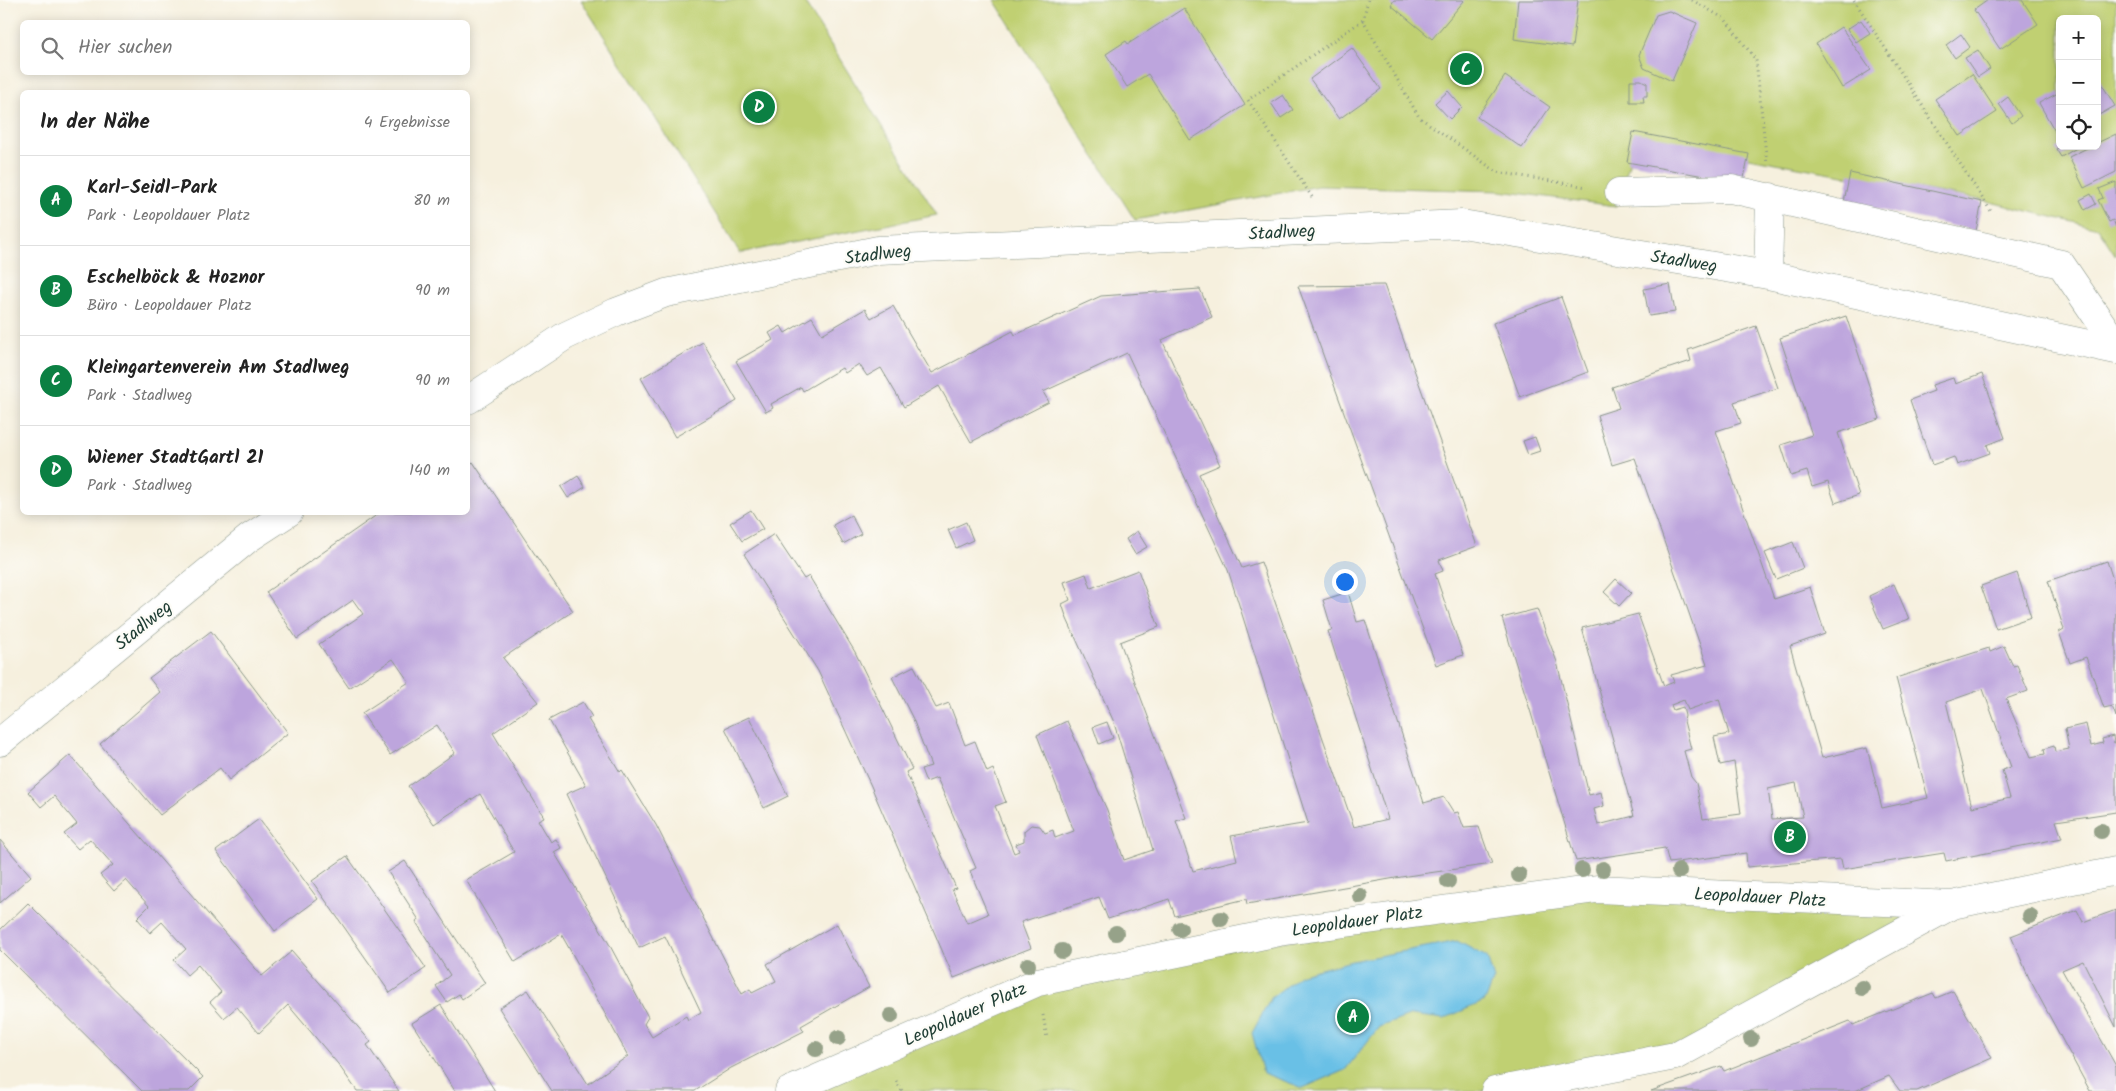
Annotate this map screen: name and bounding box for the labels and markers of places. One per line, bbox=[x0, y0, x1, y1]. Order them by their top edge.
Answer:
pin: C bbox=[1450, 50, 1482, 88]
pin: D bbox=[743, 88, 775, 126]
pin: B bbox=[1774, 818, 1806, 856]
pin: A bbox=[1337, 998, 1369, 1036]

